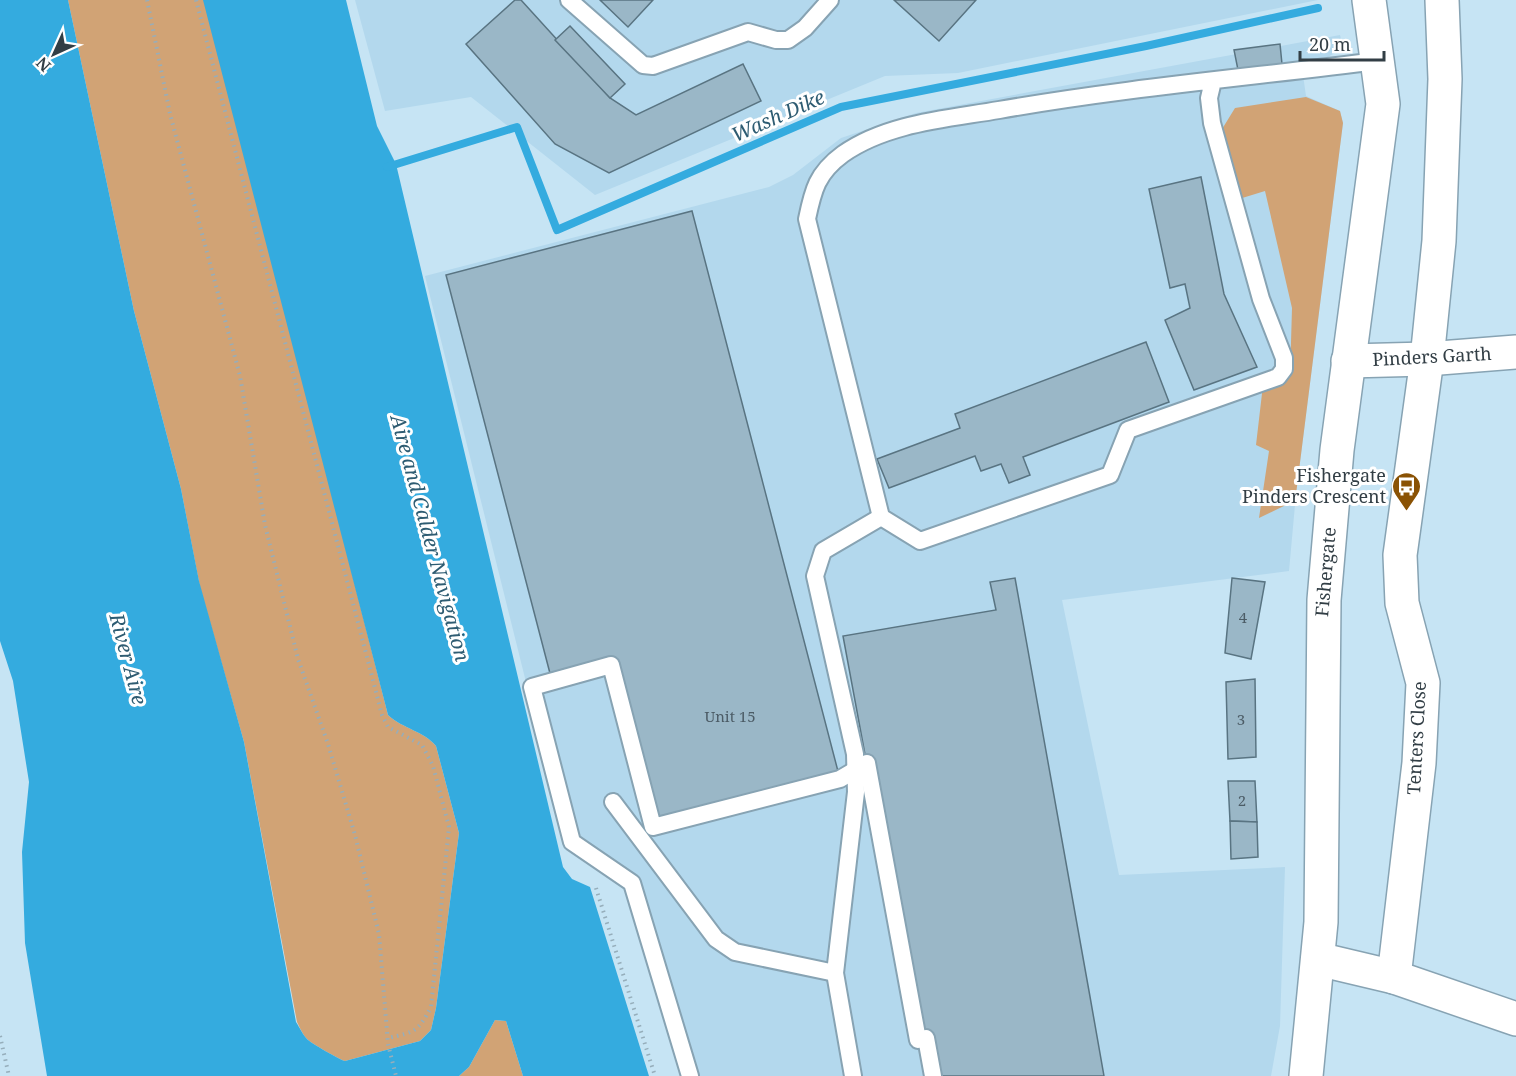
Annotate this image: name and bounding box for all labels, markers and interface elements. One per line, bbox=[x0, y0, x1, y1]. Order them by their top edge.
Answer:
north arrow bbox=[24, 24, 84, 84]
scale bar bbox=[1300, 24, 1384, 62]
text: 20 m bbox=[1309, 32, 1351, 56]
text: N bbox=[31, 52, 56, 77]
water label: Wash Dike bbox=[727, 83, 829, 148]
street label: Pinders Garth bbox=[1372, 341, 1492, 371]
water label: Aire and Calder Navigation bbox=[384, 410, 476, 664]
place label: Fishergate Pinders Crescent bbox=[1242, 463, 1386, 508]
bus stop icon: Fishergate Pinders Crescent bbox=[1391, 470, 1423, 512]
street label: Fishergate bbox=[1309, 526, 1341, 618]
house number: 4 bbox=[1239, 607, 1248, 627]
water label: River Aire bbox=[103, 609, 154, 708]
street label: Tenters Close bbox=[1401, 681, 1431, 795]
house number: Unit 15 bbox=[704, 706, 756, 726]
house number: 3 bbox=[1237, 709, 1245, 729]
house number: 2 bbox=[1238, 790, 1246, 810]

